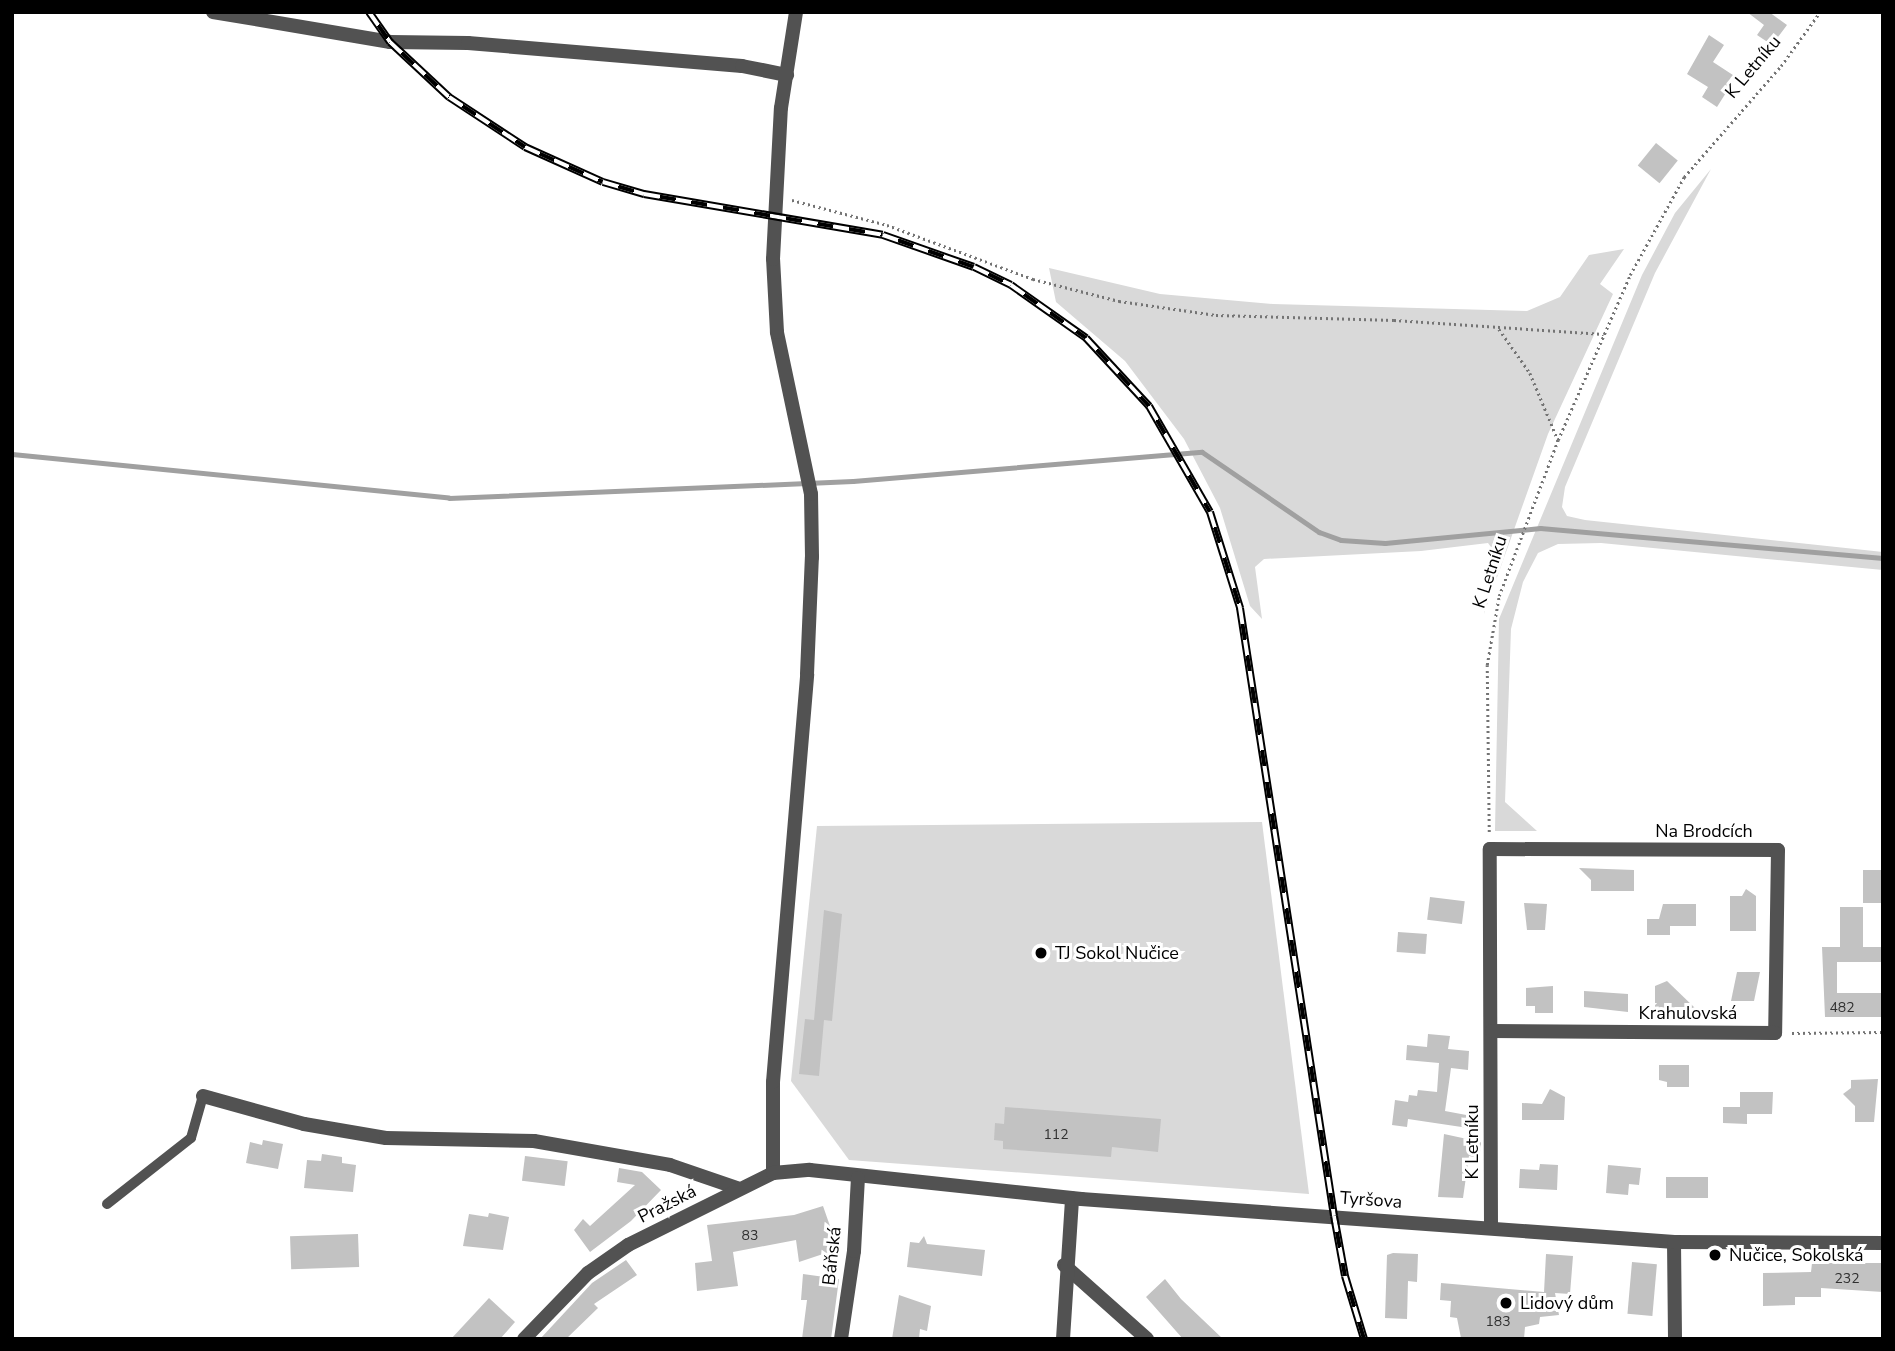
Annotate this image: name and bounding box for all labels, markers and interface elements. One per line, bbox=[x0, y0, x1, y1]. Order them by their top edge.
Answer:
street label: K Letníku bbox=[1721, 31, 1785, 103]
street label: K Letníku bbox=[1468, 533, 1512, 611]
street label: Na Brodcích bbox=[1655, 820, 1753, 842]
place label: TJ Sokol Nučice bbox=[1055, 942, 1179, 964]
marker: TJ Sokol Nučice bbox=[1033, 945, 1049, 961]
house number: 482 bbox=[1829, 1000, 1855, 1016]
street label: Krahulovská bbox=[1639, 1002, 1737, 1024]
street label: K Letníku bbox=[1461, 1104, 1483, 1180]
house number: 112 bbox=[1043, 1127, 1069, 1143]
street label: Pražská bbox=[634, 1180, 700, 1228]
street label: Tyršova bbox=[1339, 1187, 1403, 1213]
street label: Báňská bbox=[818, 1226, 846, 1286]
house number: 83 bbox=[742, 1228, 758, 1244]
place label: Nučice, Sokolská bbox=[1729, 1244, 1864, 1266]
marker: Nučice, Sokolská bbox=[1707, 1247, 1723, 1263]
house number: 232 bbox=[1834, 1271, 1860, 1287]
place label: Lidový dům bbox=[1520, 1292, 1614, 1314]
marker: Lidový dům bbox=[1498, 1295, 1514, 1311]
house number: 183 bbox=[1485, 1314, 1511, 1330]

